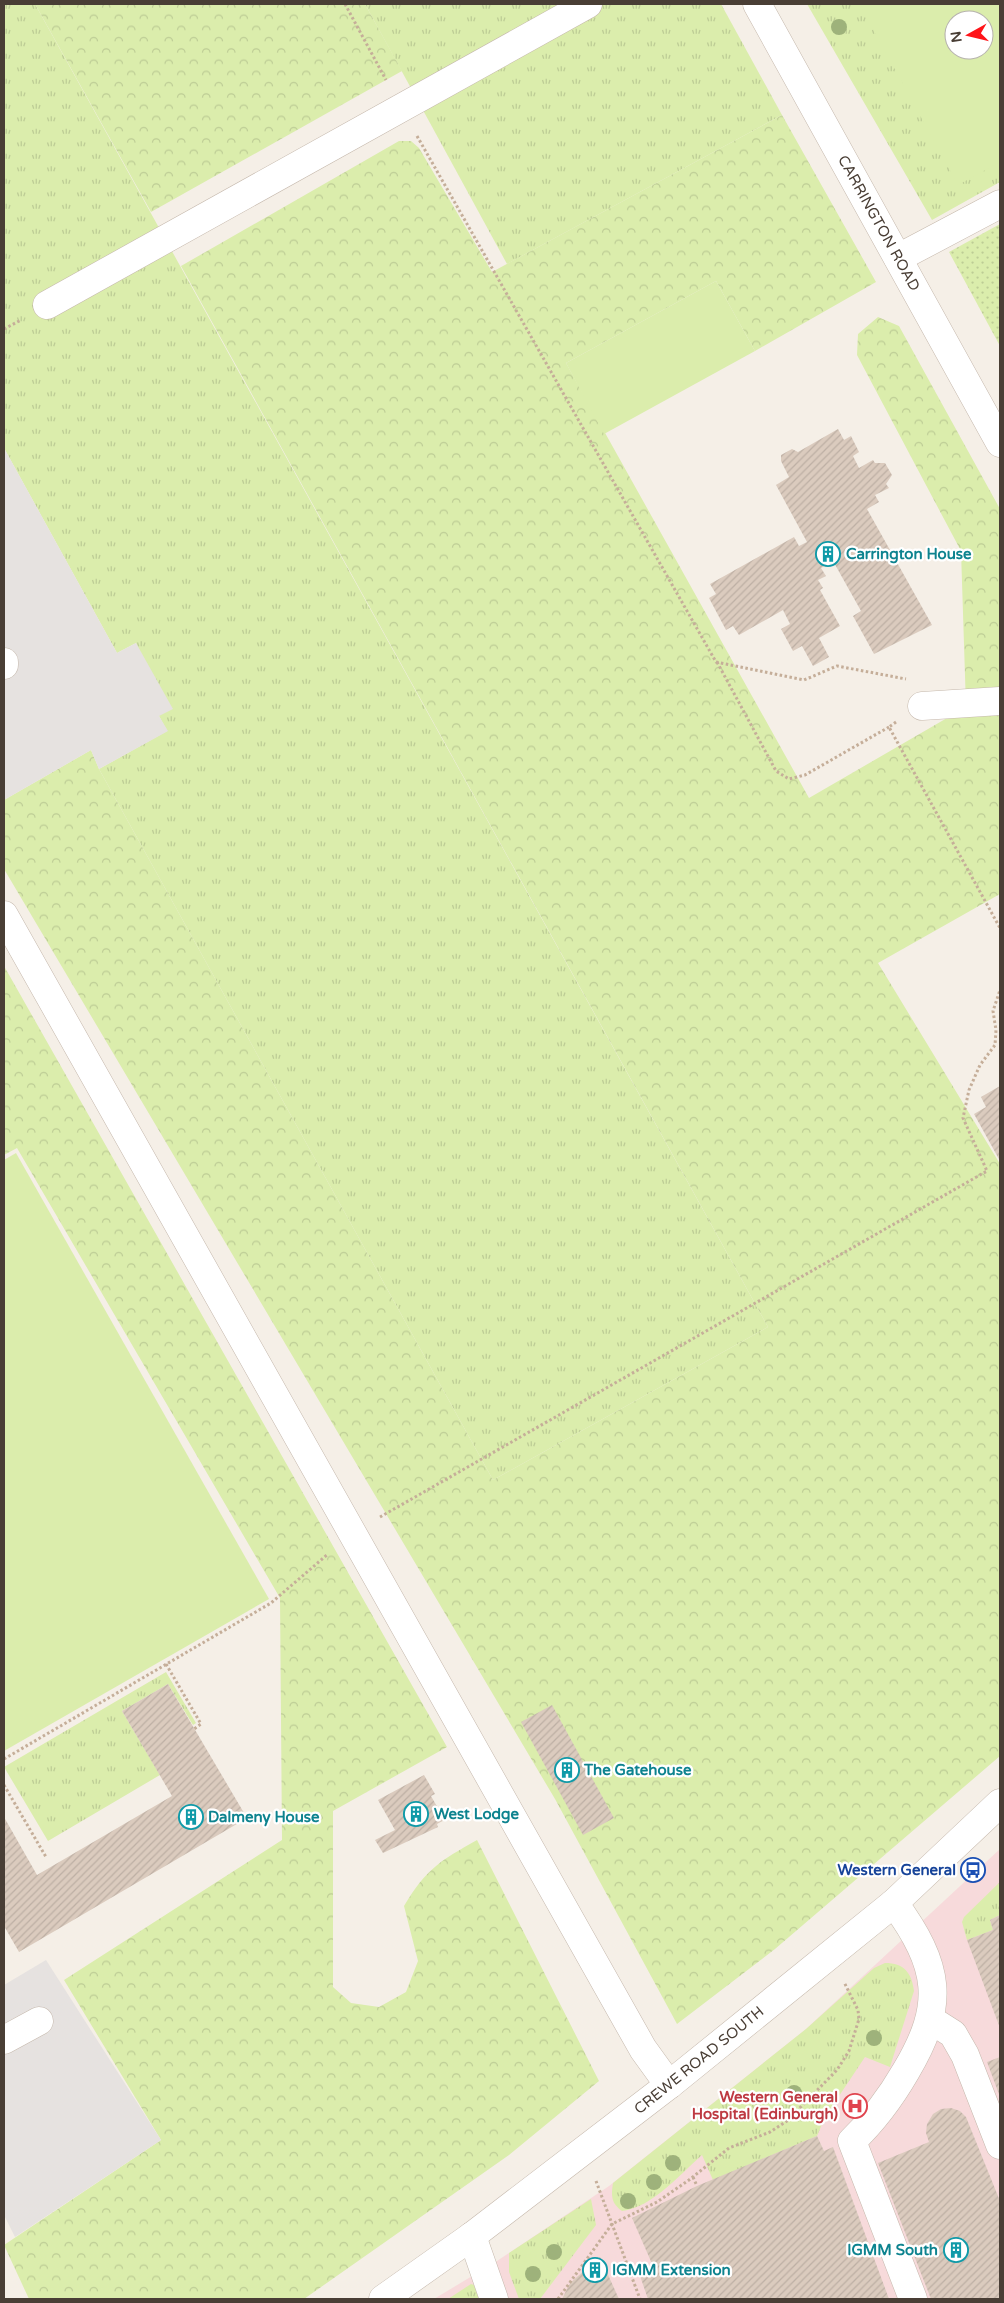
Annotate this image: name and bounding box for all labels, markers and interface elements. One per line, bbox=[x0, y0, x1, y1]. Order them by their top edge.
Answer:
north arrow bbox=[944, 10, 994, 60]
text: N bbox=[947, 30, 966, 43]
street label: CARRINGTON ROAD bbox=[834, 152, 924, 294]
building icon: Carrington House bbox=[815, 541, 841, 567]
place label: Carrington House bbox=[846, 545, 972, 564]
building icon: The Gatehouse bbox=[554, 1757, 580, 1783]
place label: The Gatehouse bbox=[583, 1761, 692, 1779]
building icon: West Lodge bbox=[403, 1801, 429, 1827]
building icon: Dalmeny House bbox=[178, 1804, 204, 1830]
place label: West Lodge bbox=[434, 1805, 519, 1824]
place label: Dalmeny House bbox=[208, 1808, 320, 1827]
bus stop icon: Western General bbox=[960, 1857, 986, 1883]
place label: Western General bbox=[838, 1861, 956, 1879]
street label: CREWE ROAD SOUTH bbox=[631, 2002, 767, 2118]
place label: Western General Hospital (Edinburgh) bbox=[692, 2088, 838, 2124]
hospital icon: Western General Hospital (Edinburgh) bbox=[842, 2093, 868, 2119]
building icon: IGMM South bbox=[943, 2237, 969, 2263]
place label: IGMM South bbox=[847, 2241, 938, 2259]
building icon: IGMM Extension bbox=[582, 2257, 608, 2283]
place label: IGMM Extension bbox=[612, 2261, 731, 2279]

